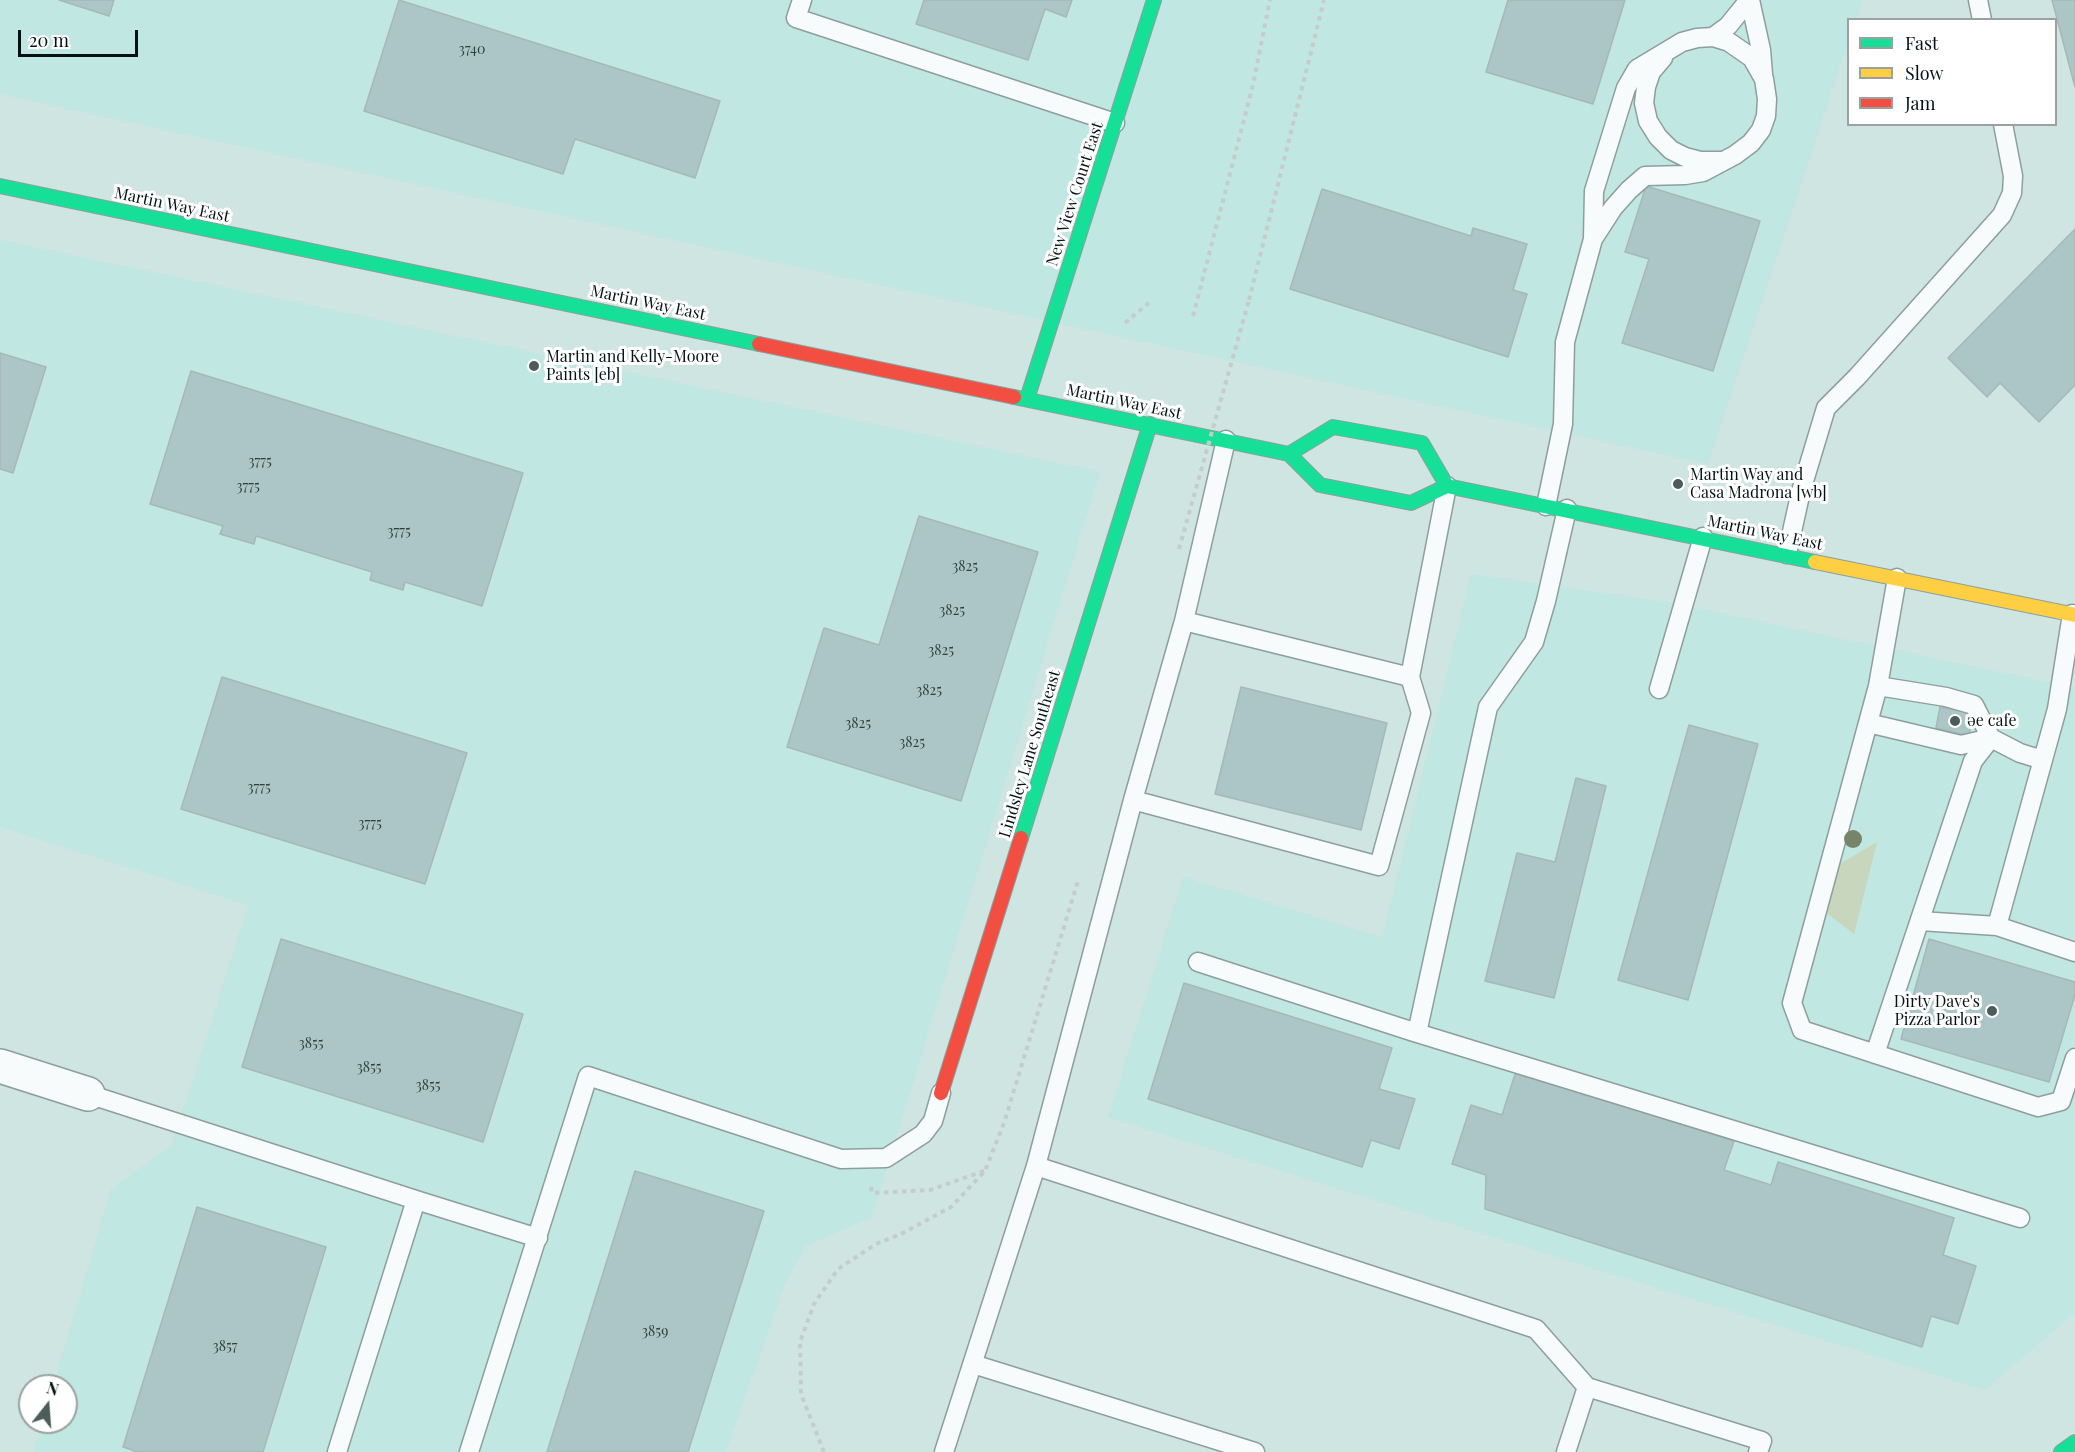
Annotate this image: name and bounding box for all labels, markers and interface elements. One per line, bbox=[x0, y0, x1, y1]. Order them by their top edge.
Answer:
scale bar bbox=[21, 18, 141, 56]
legend bbox=[1847, 18, 2057, 126]
text: 20 m bbox=[29, 28, 69, 52]
text: Fast bbox=[1905, 31, 1938, 55]
house number: 3740 bbox=[459, 42, 485, 58]
text: Slow bbox=[1905, 61, 1943, 85]
text: Jam bbox=[1905, 91, 1935, 115]
street label: New View Court East bbox=[1043, 120, 1107, 268]
street label: Martin Way East bbox=[113, 183, 231, 227]
street label: Martin Way East bbox=[589, 281, 707, 325]
place label: Martin and Kelly-Moore Paints [eb] bbox=[546, 347, 719, 385]
marker: Martin and Kelly-Moore Paints [eb] bbox=[527, 359, 541, 373]
street label: Martin Way East bbox=[1065, 380, 1183, 424]
house number: 3775 bbox=[248, 454, 272, 470]
place label: Martin Way and Casa Madrona [wb] bbox=[1690, 465, 1827, 503]
marker: Martin Way and Casa Madrona [wb] bbox=[1671, 477, 1685, 491]
house number: 3775 bbox=[236, 479, 260, 495]
street label: Martin Way East bbox=[1706, 511, 1824, 555]
house number: 3775 bbox=[387, 524, 411, 540]
house number: 3825 bbox=[952, 559, 978, 575]
house number: 3825 bbox=[939, 603, 965, 619]
house number: 3825 bbox=[928, 643, 954, 659]
street label: Lindsley Lane Southeast bbox=[995, 668, 1065, 840]
house number: 3825 bbox=[916, 683, 942, 699]
place label: əe cafe bbox=[1967, 711, 2017, 731]
marker: əe cafe bbox=[1948, 714, 1962, 728]
house number: 3825 bbox=[845, 716, 871, 732]
house number: 3825 bbox=[899, 735, 925, 751]
house number: 3775 bbox=[247, 780, 271, 796]
house number: 3775 bbox=[358, 816, 382, 832]
place label: Dirty Dave's Pizza Parlor bbox=[1894, 992, 1980, 1030]
marker: Dirty Dave's Pizza Parlor bbox=[1985, 1004, 1999, 1018]
house number: 3855 bbox=[298, 1036, 324, 1052]
house number: 3855 bbox=[356, 1060, 382, 1076]
house number: 3855 bbox=[415, 1078, 441, 1094]
house number: 3859 bbox=[642, 1324, 668, 1340]
house number: 3857 bbox=[212, 1339, 238, 1355]
north arrow bbox=[18, 1374, 78, 1434]
text: N bbox=[44, 1376, 61, 1400]

